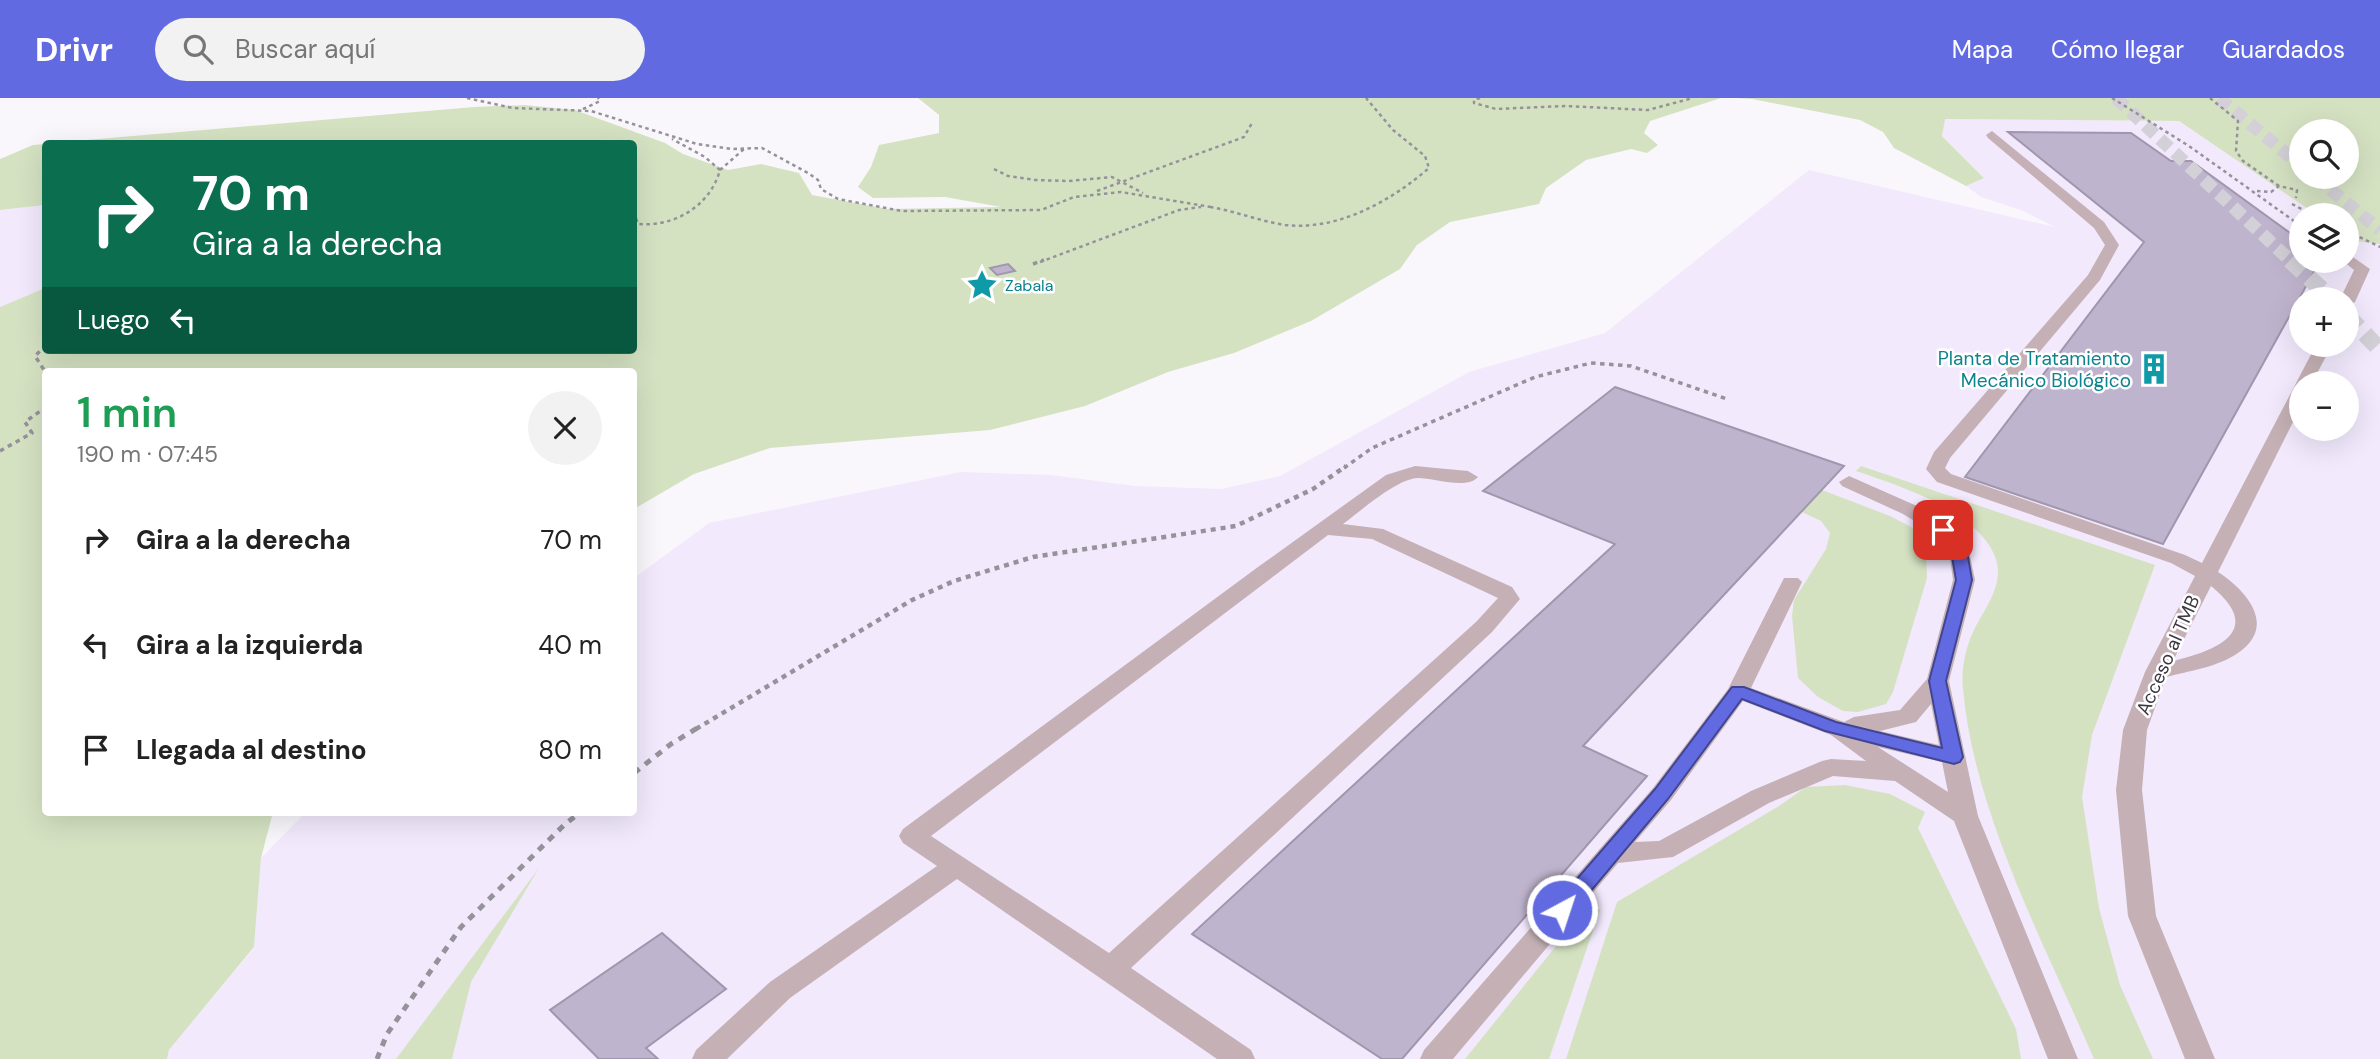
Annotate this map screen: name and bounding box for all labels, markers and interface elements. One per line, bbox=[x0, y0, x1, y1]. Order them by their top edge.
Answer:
search box bbox=[155, 18, 645, 81]
text: Drivr bbox=[35, 28, 113, 71]
icon: search bbox=[179, 30, 217, 68]
text: Buscar aquí bbox=[235, 32, 375, 66]
text: Mapa bbox=[1952, 34, 2013, 65]
text: Cómo llegar bbox=[2051, 34, 2184, 65]
text: Guardados bbox=[2222, 34, 2345, 65]
map controls bbox=[2289, 119, 2359, 441]
button: search bbox=[2289, 119, 2359, 189]
text: 70 m bbox=[192, 161, 310, 225]
icon: right bbox=[77, 168, 168, 259]
button: layers bbox=[2289, 203, 2359, 273]
text: Gira a la derecha bbox=[192, 223, 442, 265]
place icon: Zabala bbox=[965, 268, 999, 302]
place label: Zabala bbox=[1005, 275, 1053, 296]
button: + bbox=[2289, 287, 2359, 357]
icon: left bbox=[164, 301, 202, 339]
text: Luego bbox=[77, 303, 150, 337]
place label: Planta de Tratamiento Mecánico Biológico bbox=[1938, 346, 2131, 393]
building icon: Planta de Tratamiento Mecánico Biológico bbox=[2137, 352, 2171, 386]
button: − bbox=[2289, 371, 2359, 441]
text: 1 min bbox=[77, 385, 177, 440]
button: close bbox=[528, 391, 602, 465]
text: 190 m · 07:45 bbox=[77, 439, 218, 469]
pin bbox=[1913, 500, 1973, 560]
icon: arrive bbox=[1924, 511, 1962, 549]
icon: right bbox=[77, 521, 115, 559]
text: Gira a la derecha bbox=[136, 523, 351, 557]
text: 70 m bbox=[541, 523, 602, 557]
street label: Acceso al TMB bbox=[2131, 591, 2205, 719]
icon: left bbox=[77, 626, 115, 664]
text: Gira a la izquierda bbox=[136, 628, 363, 662]
text: 40 m bbox=[538, 628, 602, 662]
icon: arrive bbox=[77, 731, 115, 769]
text: Llegada al destino bbox=[136, 733, 367, 767]
text: 80 m bbox=[538, 733, 602, 767]
position arrow bbox=[1525, 873, 1599, 947]

